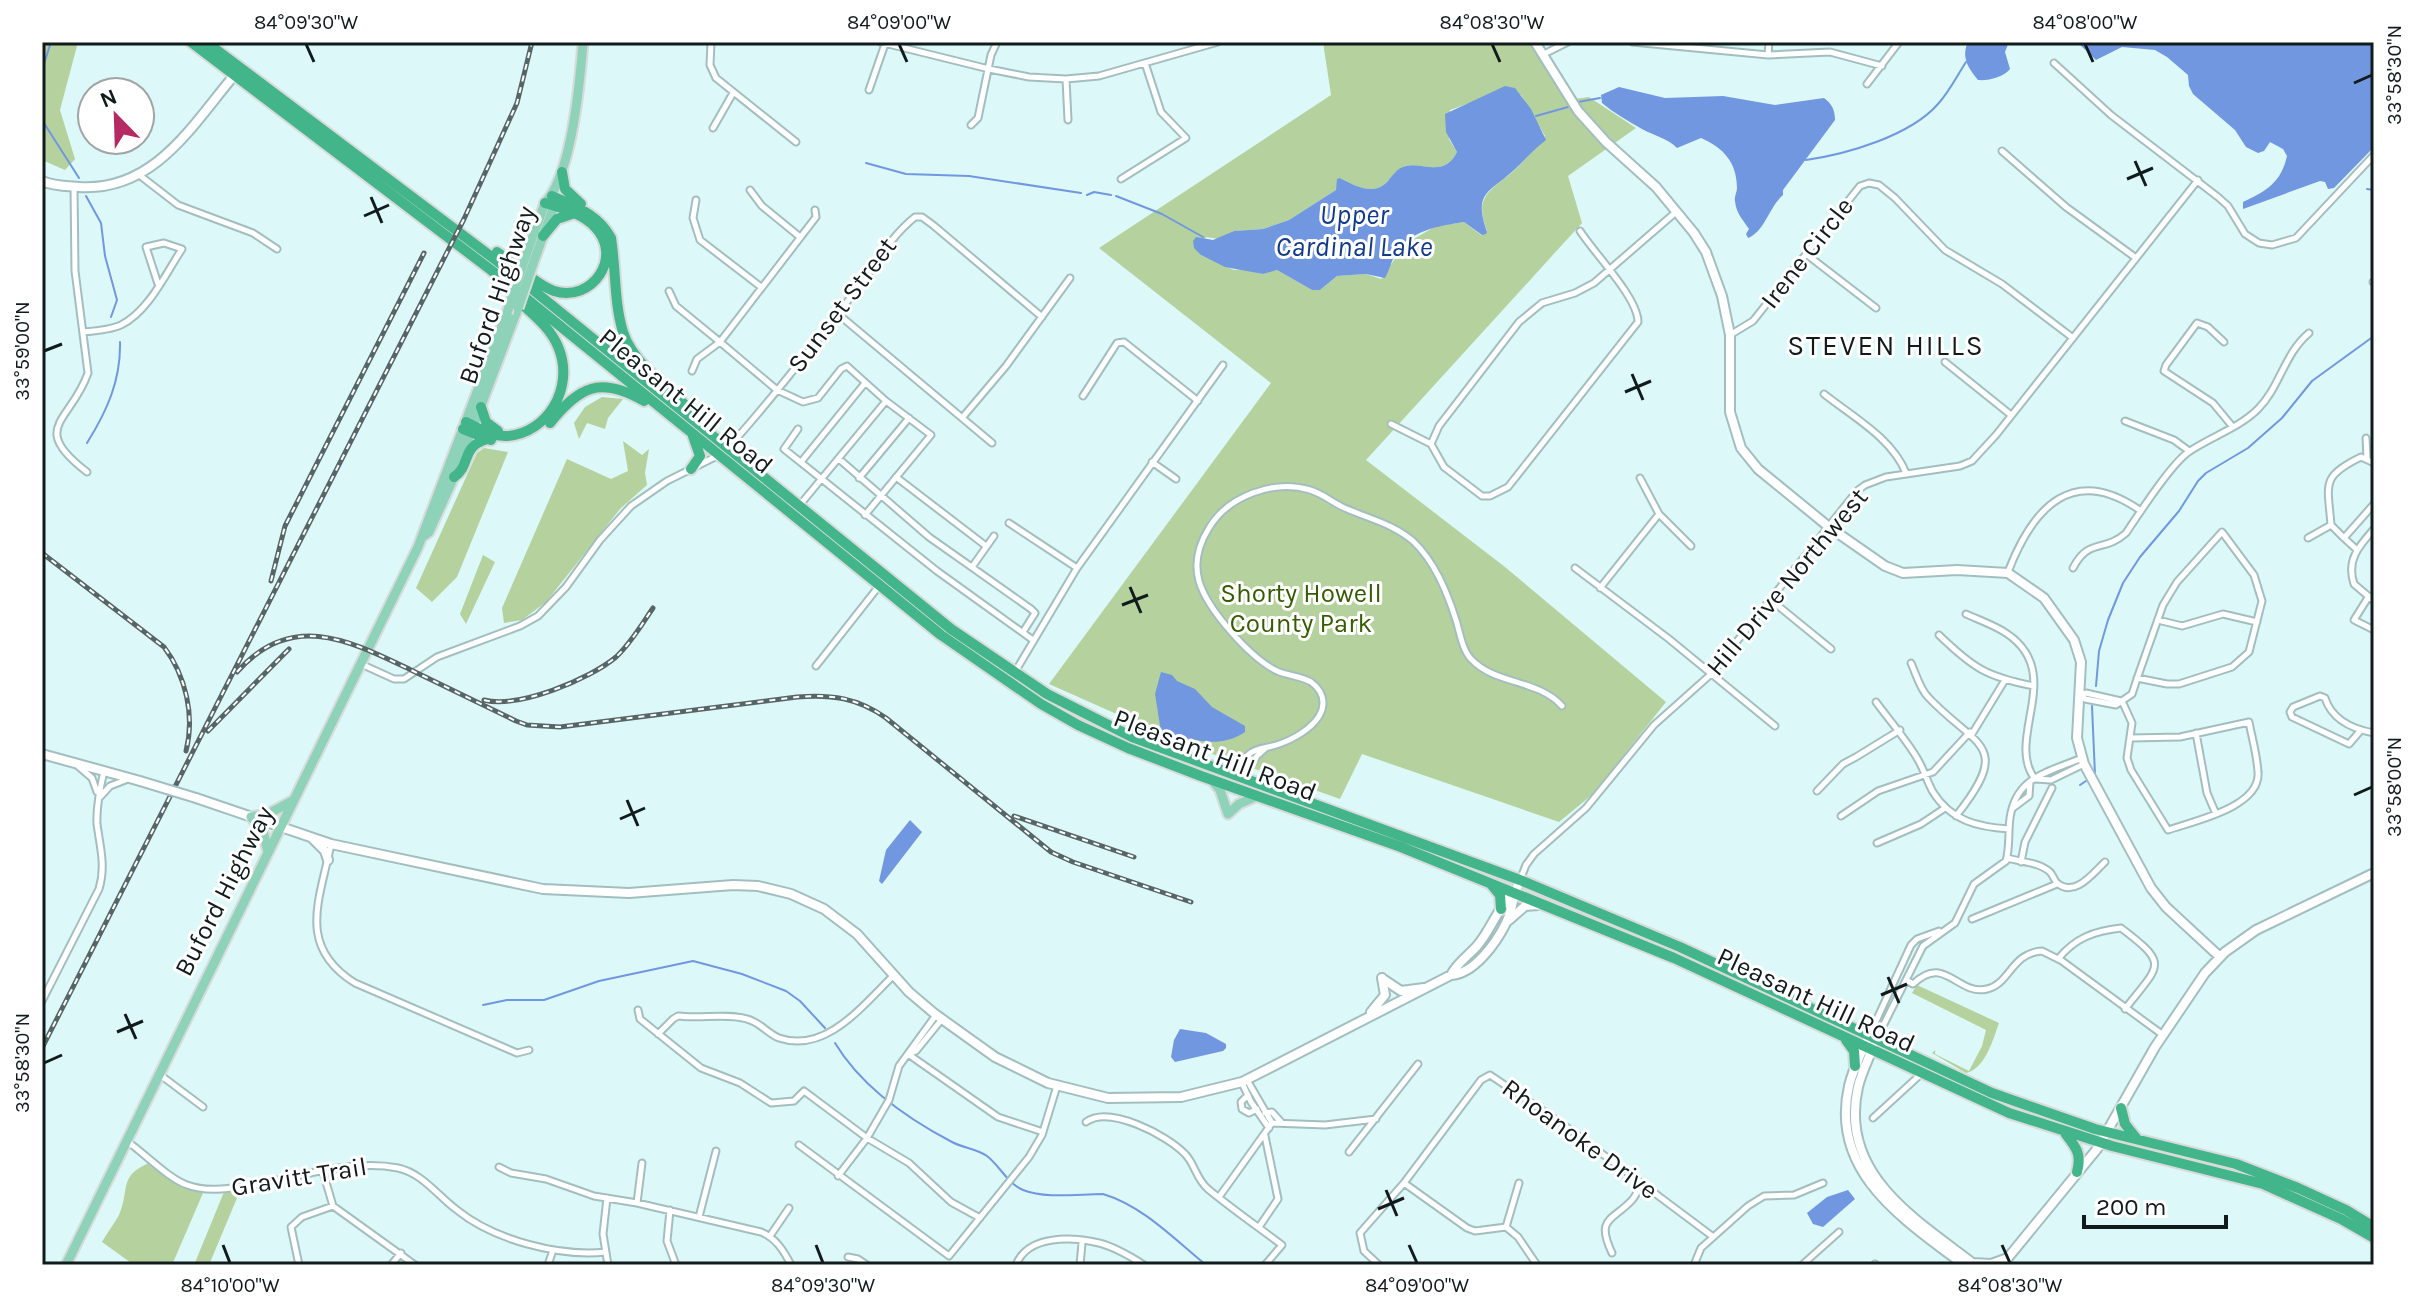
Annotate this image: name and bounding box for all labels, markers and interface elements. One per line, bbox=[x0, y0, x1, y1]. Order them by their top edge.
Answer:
text: 84°09'30"W bbox=[254, 11, 358, 34]
text: 84°09'00"W bbox=[847, 11, 951, 34]
text: 84°08'30"W bbox=[1440, 11, 1545, 34]
text: 84°08'00"W bbox=[2033, 11, 2138, 34]
text: 33°58'30"N bbox=[2383, 25, 2406, 125]
north arrow bbox=[76, 76, 156, 156]
text: N bbox=[96, 83, 121, 114]
street label: Irene Circle bbox=[1754, 191, 1860, 315]
water label: Upper Cardinal Lake bbox=[1275, 198, 1433, 263]
street label: Buford Highway bbox=[452, 202, 542, 388]
street label: Sunset Street bbox=[781, 231, 903, 379]
text: 33°59'00"N bbox=[11, 301, 34, 401]
street label: Pleasant Hill Road bbox=[593, 321, 779, 481]
district label: STEVEN HILLS bbox=[1787, 329, 1985, 362]
street label: Hill Drive Northwest bbox=[1700, 482, 1875, 682]
park label: Shorty Howell County Park bbox=[1220, 578, 1382, 639]
street label: Pleasant Hill Road bbox=[1109, 702, 1321, 808]
text: 33°58'00"N bbox=[2383, 737, 2406, 837]
street label: Buford Highway bbox=[168, 801, 280, 981]
street label: Pleasant Hill Road bbox=[1712, 941, 1920, 1059]
text: 33°58'30"N bbox=[11, 1013, 34, 1113]
street label: Rhoanoke Drive bbox=[1496, 1072, 1664, 1206]
street label: Gravitt Trail bbox=[229, 1151, 369, 1203]
scale bar bbox=[2084, 1179, 2226, 1229]
text: 200 m bbox=[2096, 1193, 2167, 1221]
text: 84°10'00"W bbox=[180, 1274, 280, 1297]
text: 84°09'30"W bbox=[771, 1274, 875, 1297]
text: 84°09'00"W bbox=[1365, 1274, 1469, 1297]
text: 84°08'30"W bbox=[1958, 1274, 2063, 1297]

